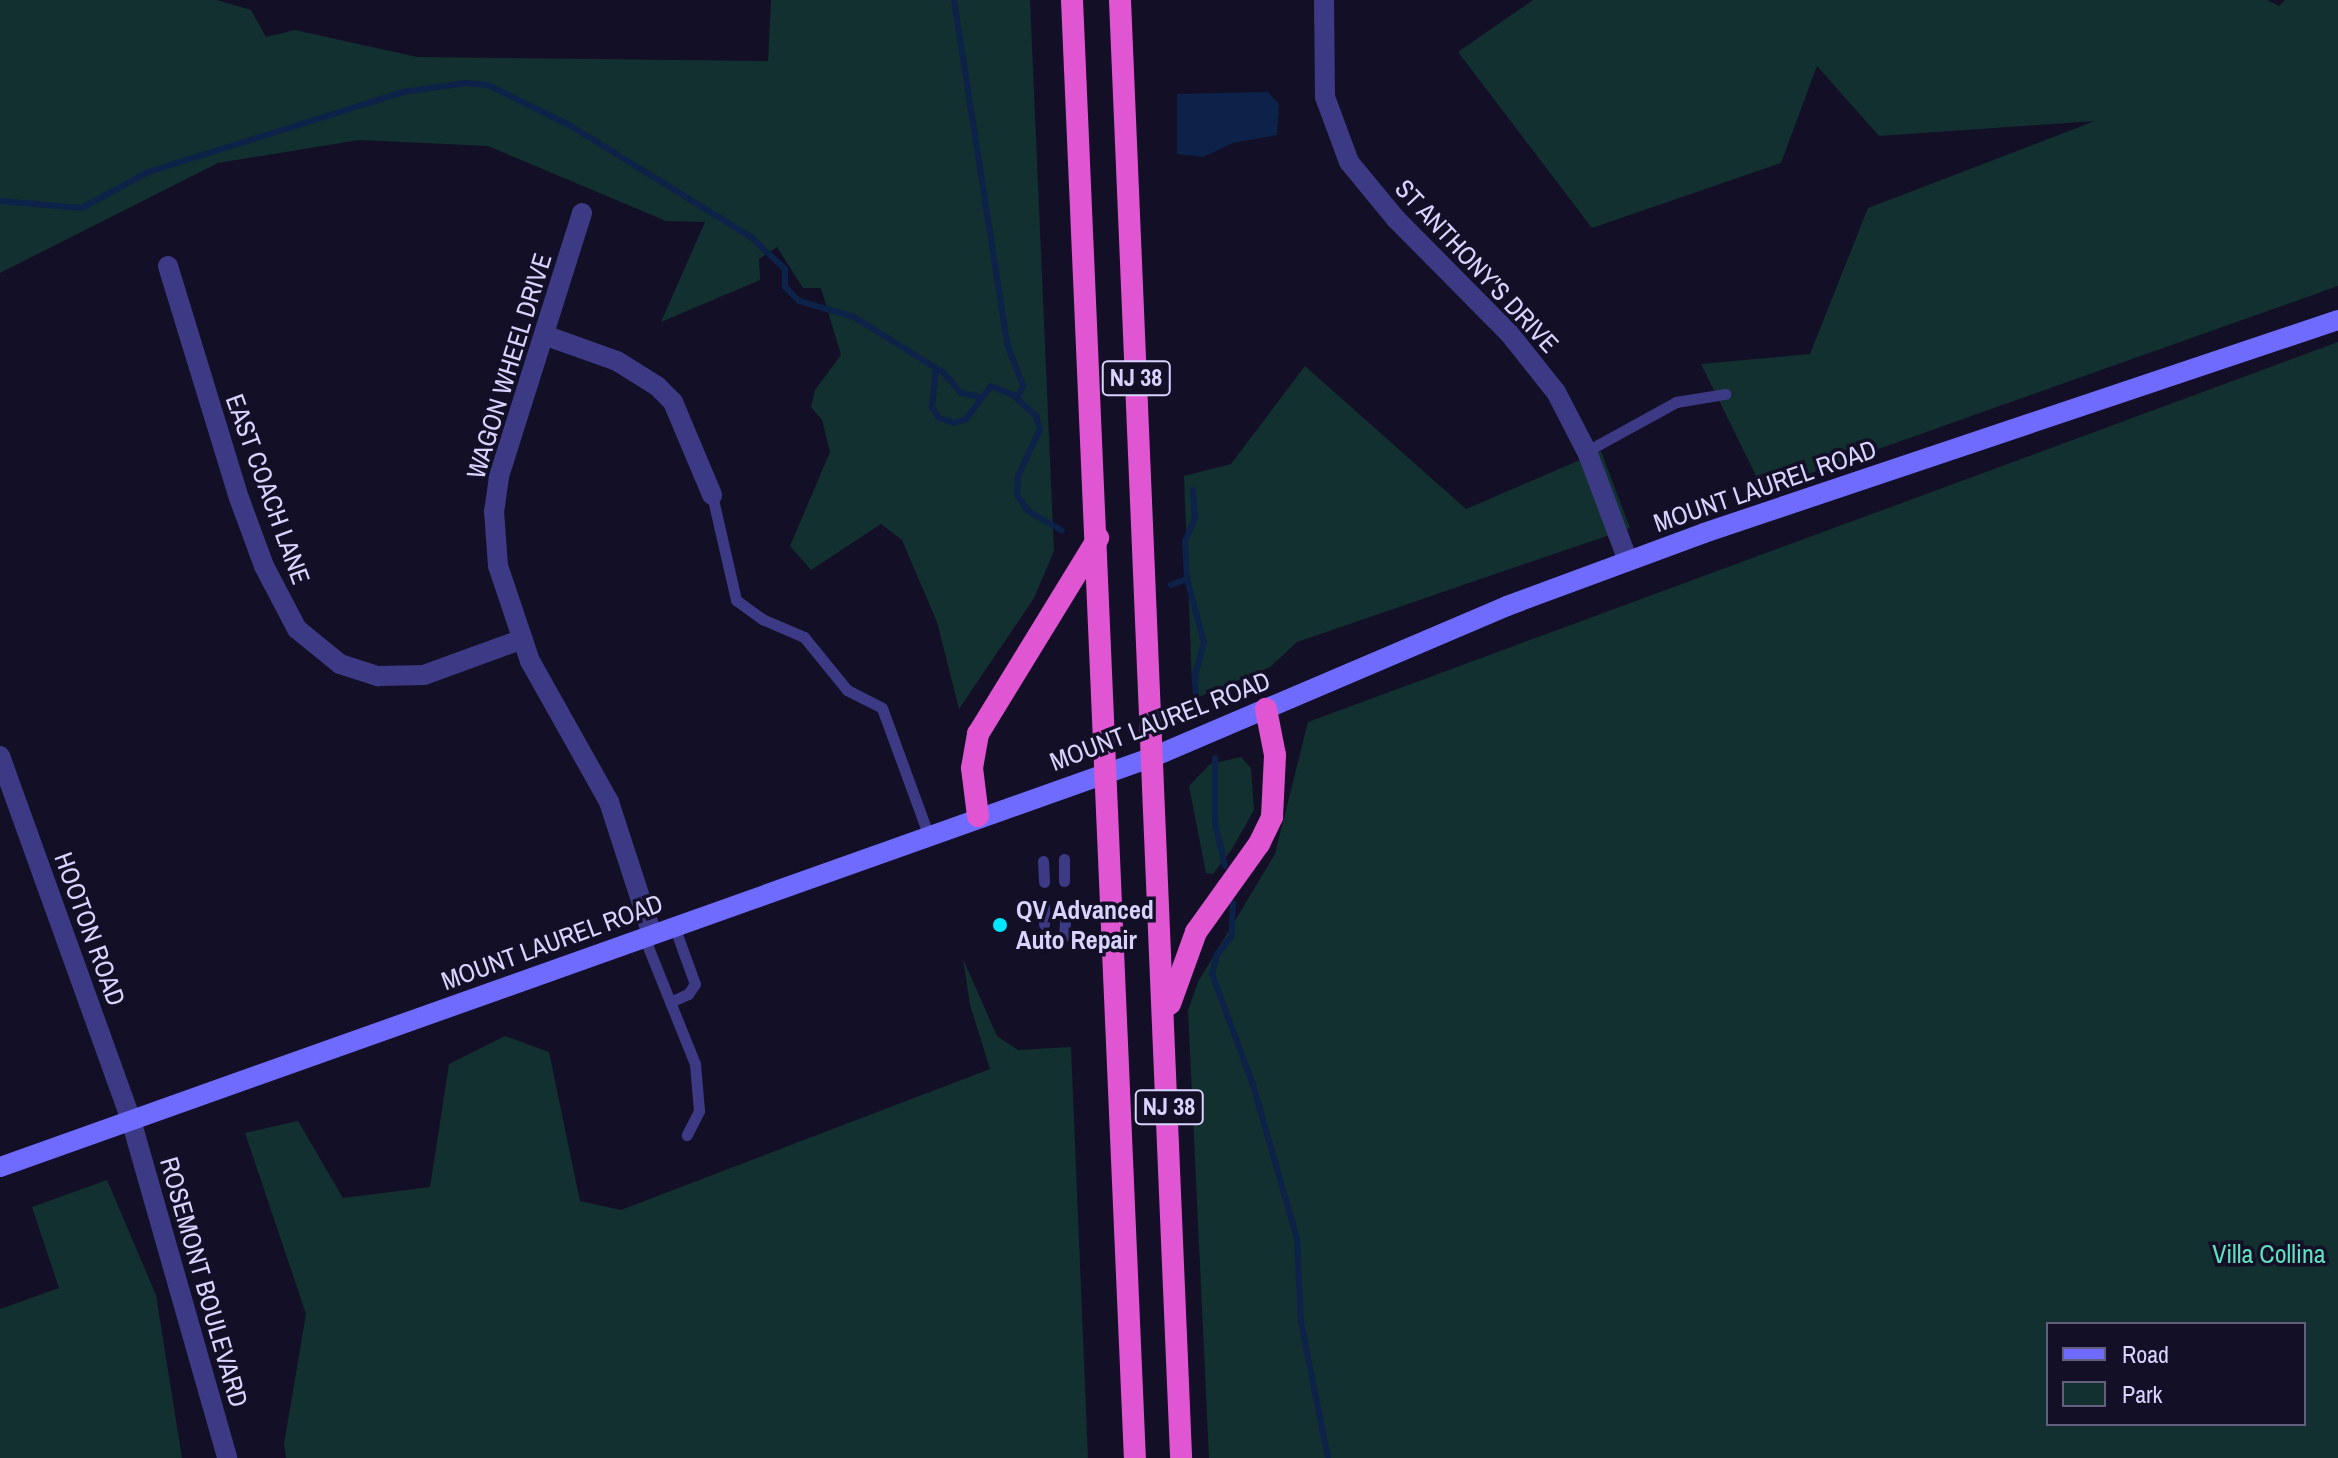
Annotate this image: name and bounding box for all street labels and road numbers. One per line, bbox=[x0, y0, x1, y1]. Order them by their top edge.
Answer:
street label: ST ANTHONY'S DRIVE bbox=[1388, 172, 1566, 360]
street label: WAGON WHEEL DRIVE bbox=[460, 249, 558, 483]
road number: NJ 38 bbox=[1100, 358, 1172, 398]
street label: EAST COACH LANE bbox=[219, 390, 317, 588]
street label: MOUNT LAUREL ROAD bbox=[1649, 433, 1881, 539]
street label: MOUNT LAUREL ROAD bbox=[1045, 664, 1275, 778]
street label: HOOTON ROAD bbox=[48, 848, 132, 1010]
street label: MOUNT LAUREL ROAD bbox=[436, 887, 668, 997]
road number: NJ 38 bbox=[1133, 1087, 1205, 1127]
street label: ROSEMONT BOULEVARD bbox=[153, 1153, 255, 1411]

